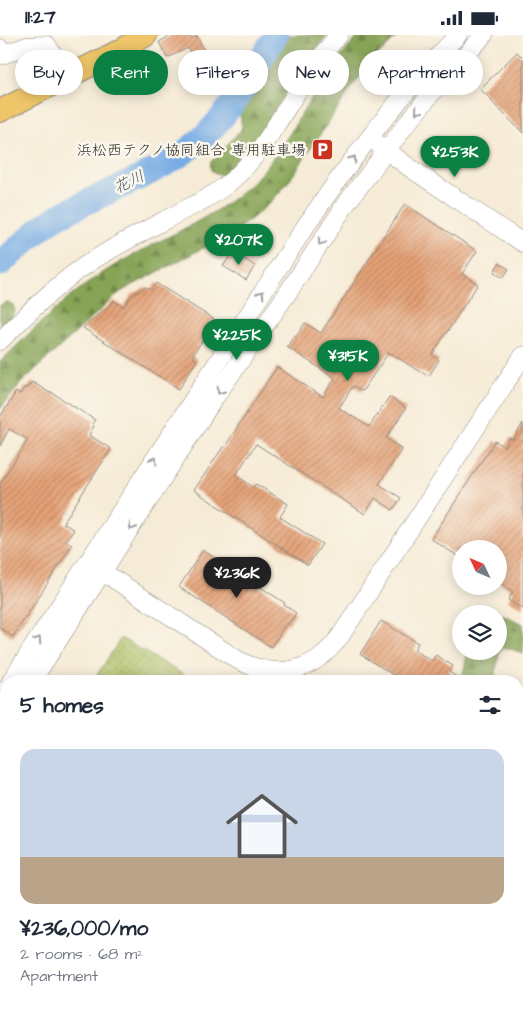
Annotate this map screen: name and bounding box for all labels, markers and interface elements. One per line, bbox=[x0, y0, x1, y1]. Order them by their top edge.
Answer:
text: 11:27 bbox=[25, 4, 56, 31]
chip: Buy bbox=[15, 50, 83, 95]
chip: Rent bbox=[93, 50, 168, 95]
chip: Filters bbox=[178, 50, 268, 95]
chip: New bbox=[278, 50, 349, 95]
chip: Apartment bbox=[359, 50, 483, 95]
one-way arrow bbox=[415, 105, 423, 114]
pin: ¥253K bbox=[420, 135, 490, 178]
parking icon: 浜松西テクノ協同組合 専用駐車場 bbox=[310, 138, 334, 162]
place label: 浜松西テクノ協同組合 専用駐車場 bbox=[77, 140, 306, 161]
text: ¥253K bbox=[432, 141, 478, 163]
one-way arrow bbox=[347, 155, 356, 165]
water label: 花川 bbox=[110, 165, 148, 199]
pin: ¥207K bbox=[204, 223, 274, 266]
text: ¥207K bbox=[215, 229, 263, 251]
one-way arrow bbox=[318, 236, 327, 245]
one-way arrow bbox=[255, 290, 264, 299]
pin: ¥225K bbox=[202, 319, 272, 361]
text: ¥225K bbox=[213, 324, 261, 346]
pin: ¥315K bbox=[313, 339, 383, 382]
text: ¥315K bbox=[328, 345, 368, 367]
one-way arrow bbox=[217, 385, 226, 394]
one-way arrow bbox=[148, 456, 157, 465]
one-way arrow bbox=[128, 522, 138, 531]
north arrow bbox=[452, 540, 508, 595]
map controls bbox=[452, 540, 507, 660]
pin: ¥236K bbox=[202, 557, 272, 599]
text: ¥236K bbox=[214, 562, 260, 584]
button: layers bbox=[452, 605, 507, 660]
one-way arrow bbox=[31, 637, 41, 646]
text: 5 homes bbox=[20, 691, 104, 720]
icon: filters bbox=[476, 691, 504, 719]
icon: home bbox=[217, 781, 307, 871]
text: ¥236,000/mo bbox=[20, 914, 148, 943]
text: 2 rooms · 68 m² bbox=[20, 943, 143, 965]
text: Apartment bbox=[20, 965, 98, 987]

